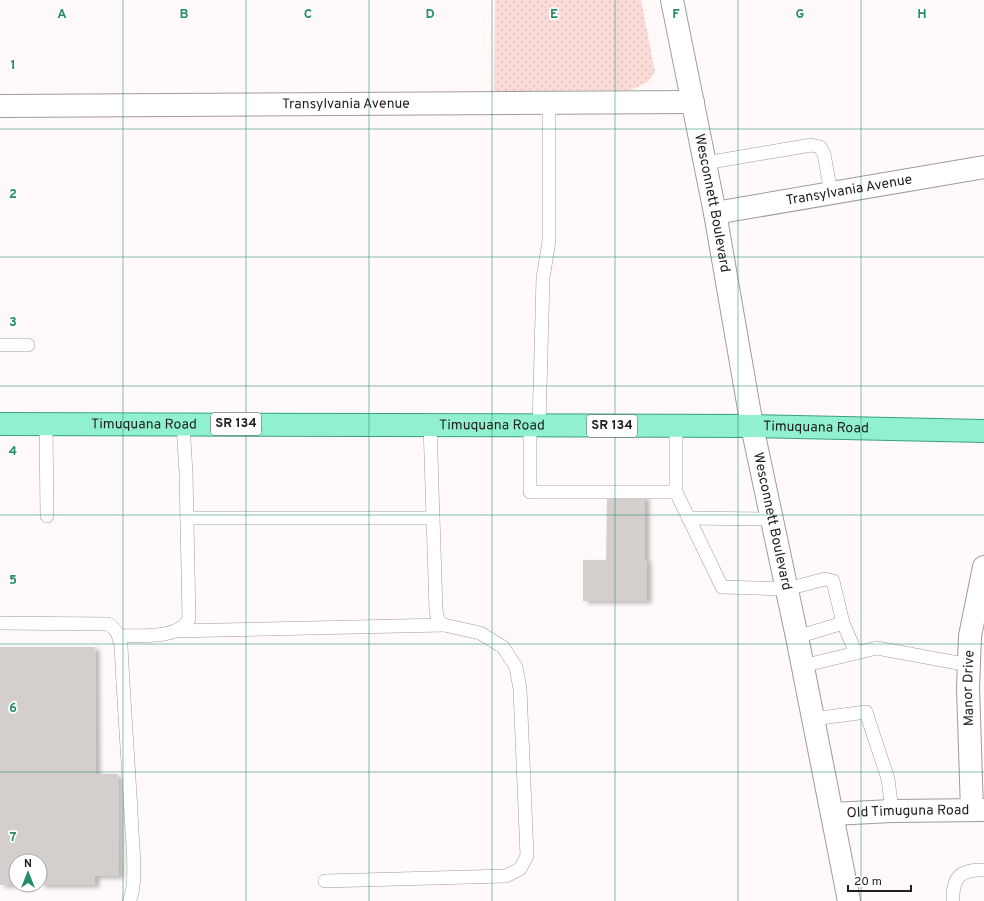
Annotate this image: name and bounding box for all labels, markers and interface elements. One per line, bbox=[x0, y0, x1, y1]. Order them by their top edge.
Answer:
text: A bbox=[57, 7, 67, 23]
text: B bbox=[180, 7, 189, 23]
text: C bbox=[304, 7, 312, 23]
text: D bbox=[425, 7, 435, 23]
text: E bbox=[550, 7, 558, 23]
text: F bbox=[672, 7, 680, 23]
text: G bbox=[796, 7, 805, 23]
text: H bbox=[917, 7, 927, 23]
text: 1 bbox=[10, 58, 16, 74]
street label: Transylvania Avenue bbox=[282, 95, 410, 113]
street label: Wesconnett Boulevard bbox=[691, 132, 734, 274]
street label: Transylvania Avenue bbox=[785, 171, 913, 209]
text: 2 bbox=[9, 187, 17, 203]
text: 3 bbox=[9, 315, 17, 331]
road number: SR 134 bbox=[211, 413, 261, 435]
road number: SR 134 bbox=[587, 415, 637, 437]
street label: Timuquana Road bbox=[91, 416, 197, 433]
street label: Timuquana Road bbox=[439, 417, 545, 434]
street label: Timuquana Road bbox=[763, 418, 869, 437]
text: 4 bbox=[9, 444, 17, 460]
street label: Wesconnett Boulevard bbox=[749, 451, 795, 592]
text: 5 bbox=[9, 573, 17, 589]
street label: Manor Drive bbox=[959, 650, 978, 726]
text: 6 bbox=[9, 701, 17, 717]
street label: Old Timuguna Road bbox=[846, 802, 969, 822]
text: 7 bbox=[10, 830, 17, 846]
north arrow bbox=[8, 853, 48, 893]
text: N bbox=[24, 857, 32, 871]
scale bar bbox=[848, 867, 911, 893]
text: 20 m bbox=[854, 874, 882, 890]

